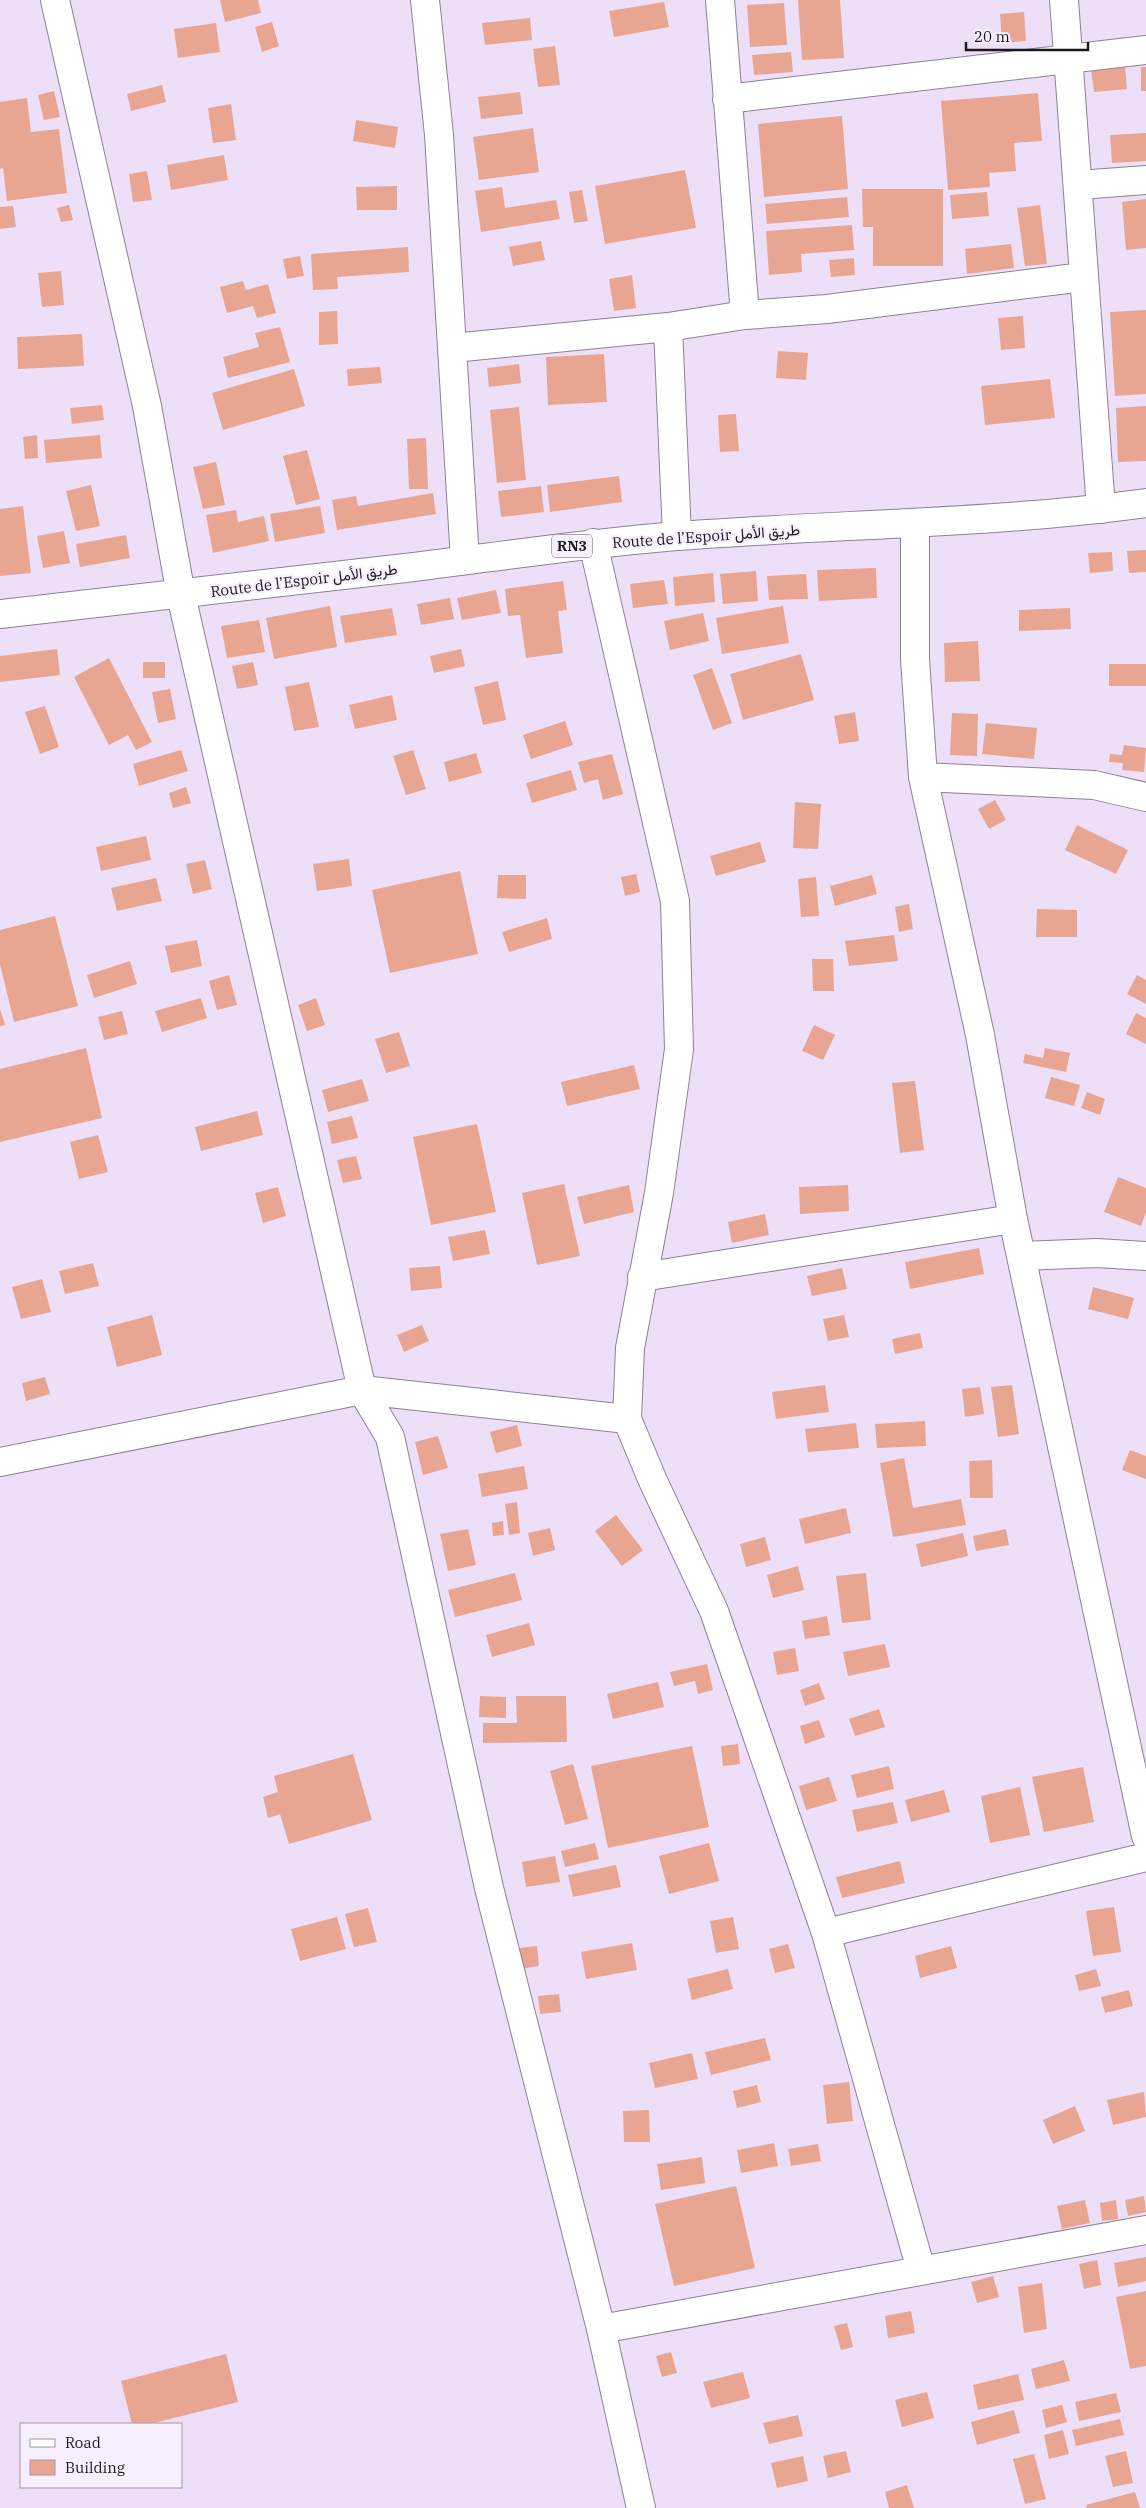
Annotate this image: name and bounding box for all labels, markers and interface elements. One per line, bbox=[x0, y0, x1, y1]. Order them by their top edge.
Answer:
scale bar bbox=[966, 20, 1088, 52]
text: 20 m bbox=[974, 27, 1010, 46]
street label: Route de l’Espoir طريق الأمل bbox=[611, 520, 801, 553]
road number: RN3 bbox=[552, 534, 592, 558]
street label: Route de l’Espoir طريق الأمل bbox=[209, 559, 399, 602]
legend bbox=[20, 2423, 182, 2488]
text: Road bbox=[65, 2433, 101, 2452]
text: Building bbox=[65, 2458, 125, 2477]

